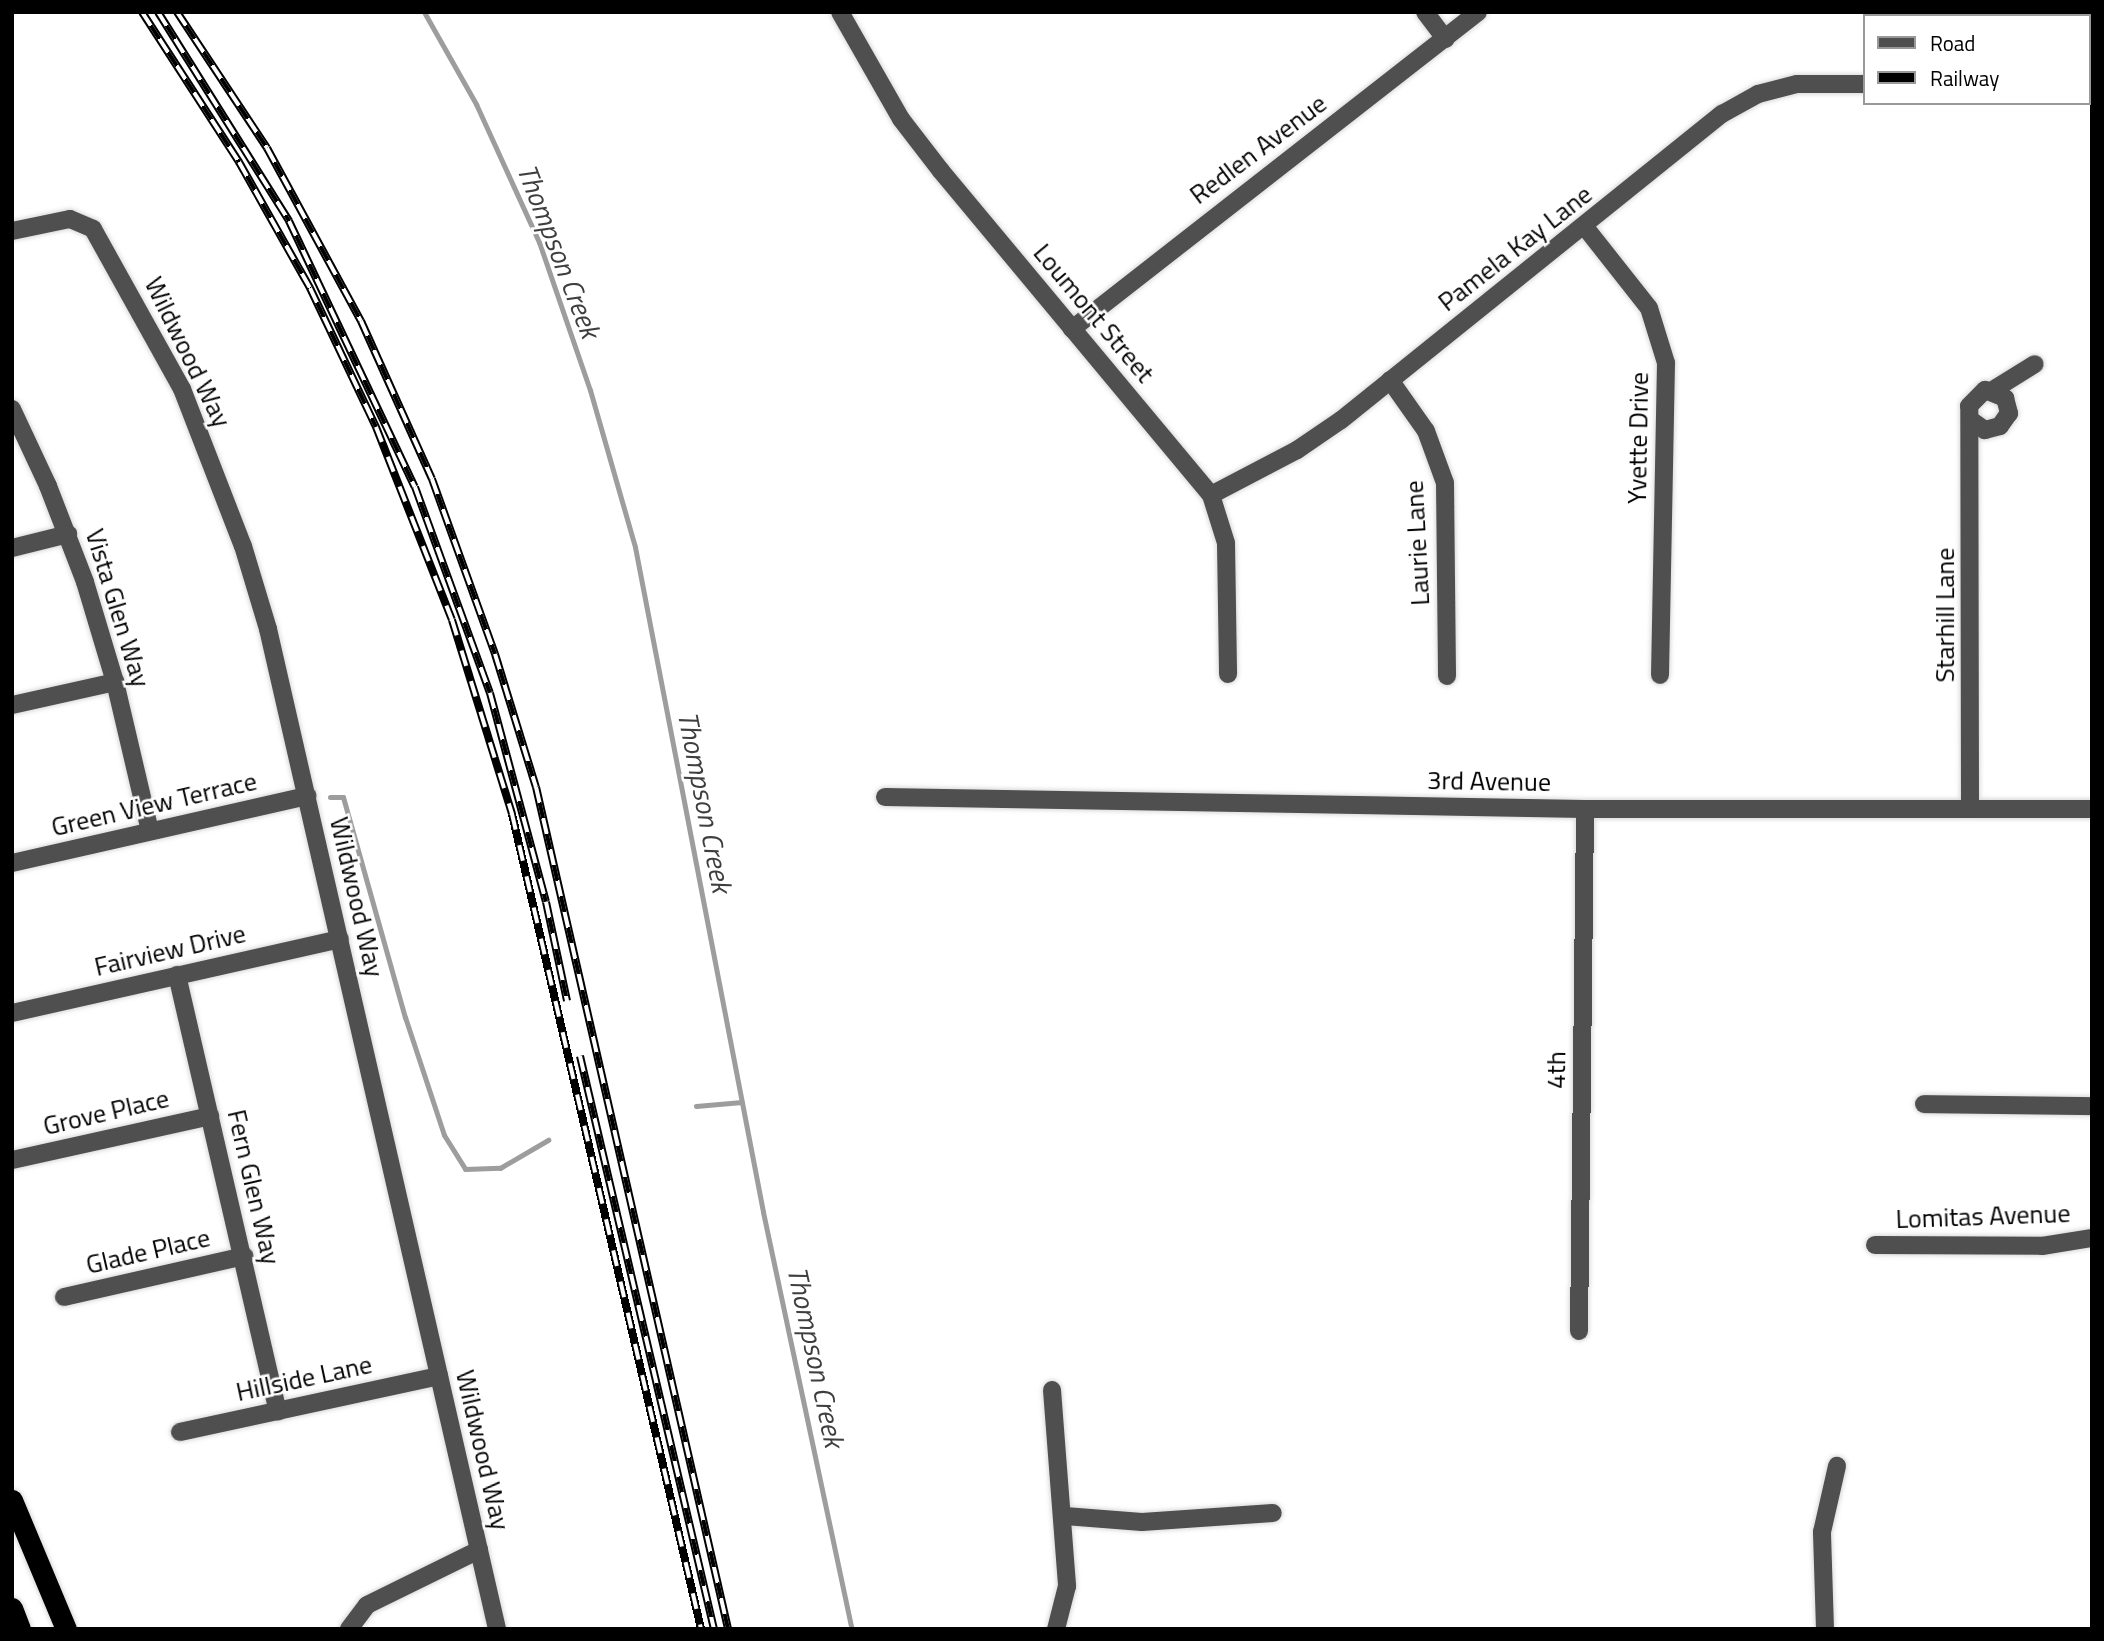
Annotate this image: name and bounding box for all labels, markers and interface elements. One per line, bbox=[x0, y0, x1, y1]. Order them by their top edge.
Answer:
legend bbox=[1862, 14, 2090, 105]
text: Road bbox=[1930, 27, 1975, 59]
text: Railway bbox=[1930, 62, 1999, 94]
street label: Redlen Avenue bbox=[1184, 88, 1332, 210]
water label: Thompson Creek bbox=[510, 159, 608, 343]
street label: Pamela Kay Lane bbox=[1432, 178, 1598, 318]
street label: Loumont Street bbox=[1027, 237, 1161, 389]
street label: Wildwood Way bbox=[138, 272, 238, 432]
street label: Yvette Drive bbox=[1621, 372, 1655, 504]
street label: Laurie Lane bbox=[1398, 480, 1436, 606]
street label: Vista Glen Way bbox=[79, 525, 157, 691]
street label: Starhill Lane bbox=[1929, 548, 1961, 682]
water label: Thompson Creek bbox=[671, 709, 739, 895]
street label: 3rd Avenue bbox=[1427, 764, 1551, 798]
street label: Green View Terrace bbox=[48, 765, 260, 843]
street label: Wildwood Way bbox=[323, 814, 391, 980]
street label: Fairview Drive bbox=[91, 917, 249, 983]
street label: 4th bbox=[1540, 1051, 1572, 1089]
street label: Grove Place bbox=[40, 1082, 172, 1142]
street label: Fern Glen Way bbox=[221, 1107, 287, 1267]
street label: Lomitas Avenue bbox=[1895, 1197, 2071, 1235]
street label: Glade Place bbox=[83, 1222, 213, 1280]
water label: Thompson Creek bbox=[780, 1264, 852, 1450]
street label: Hillside Lane bbox=[233, 1348, 375, 1408]
street label: Wildwood Way bbox=[449, 1367, 517, 1533]

